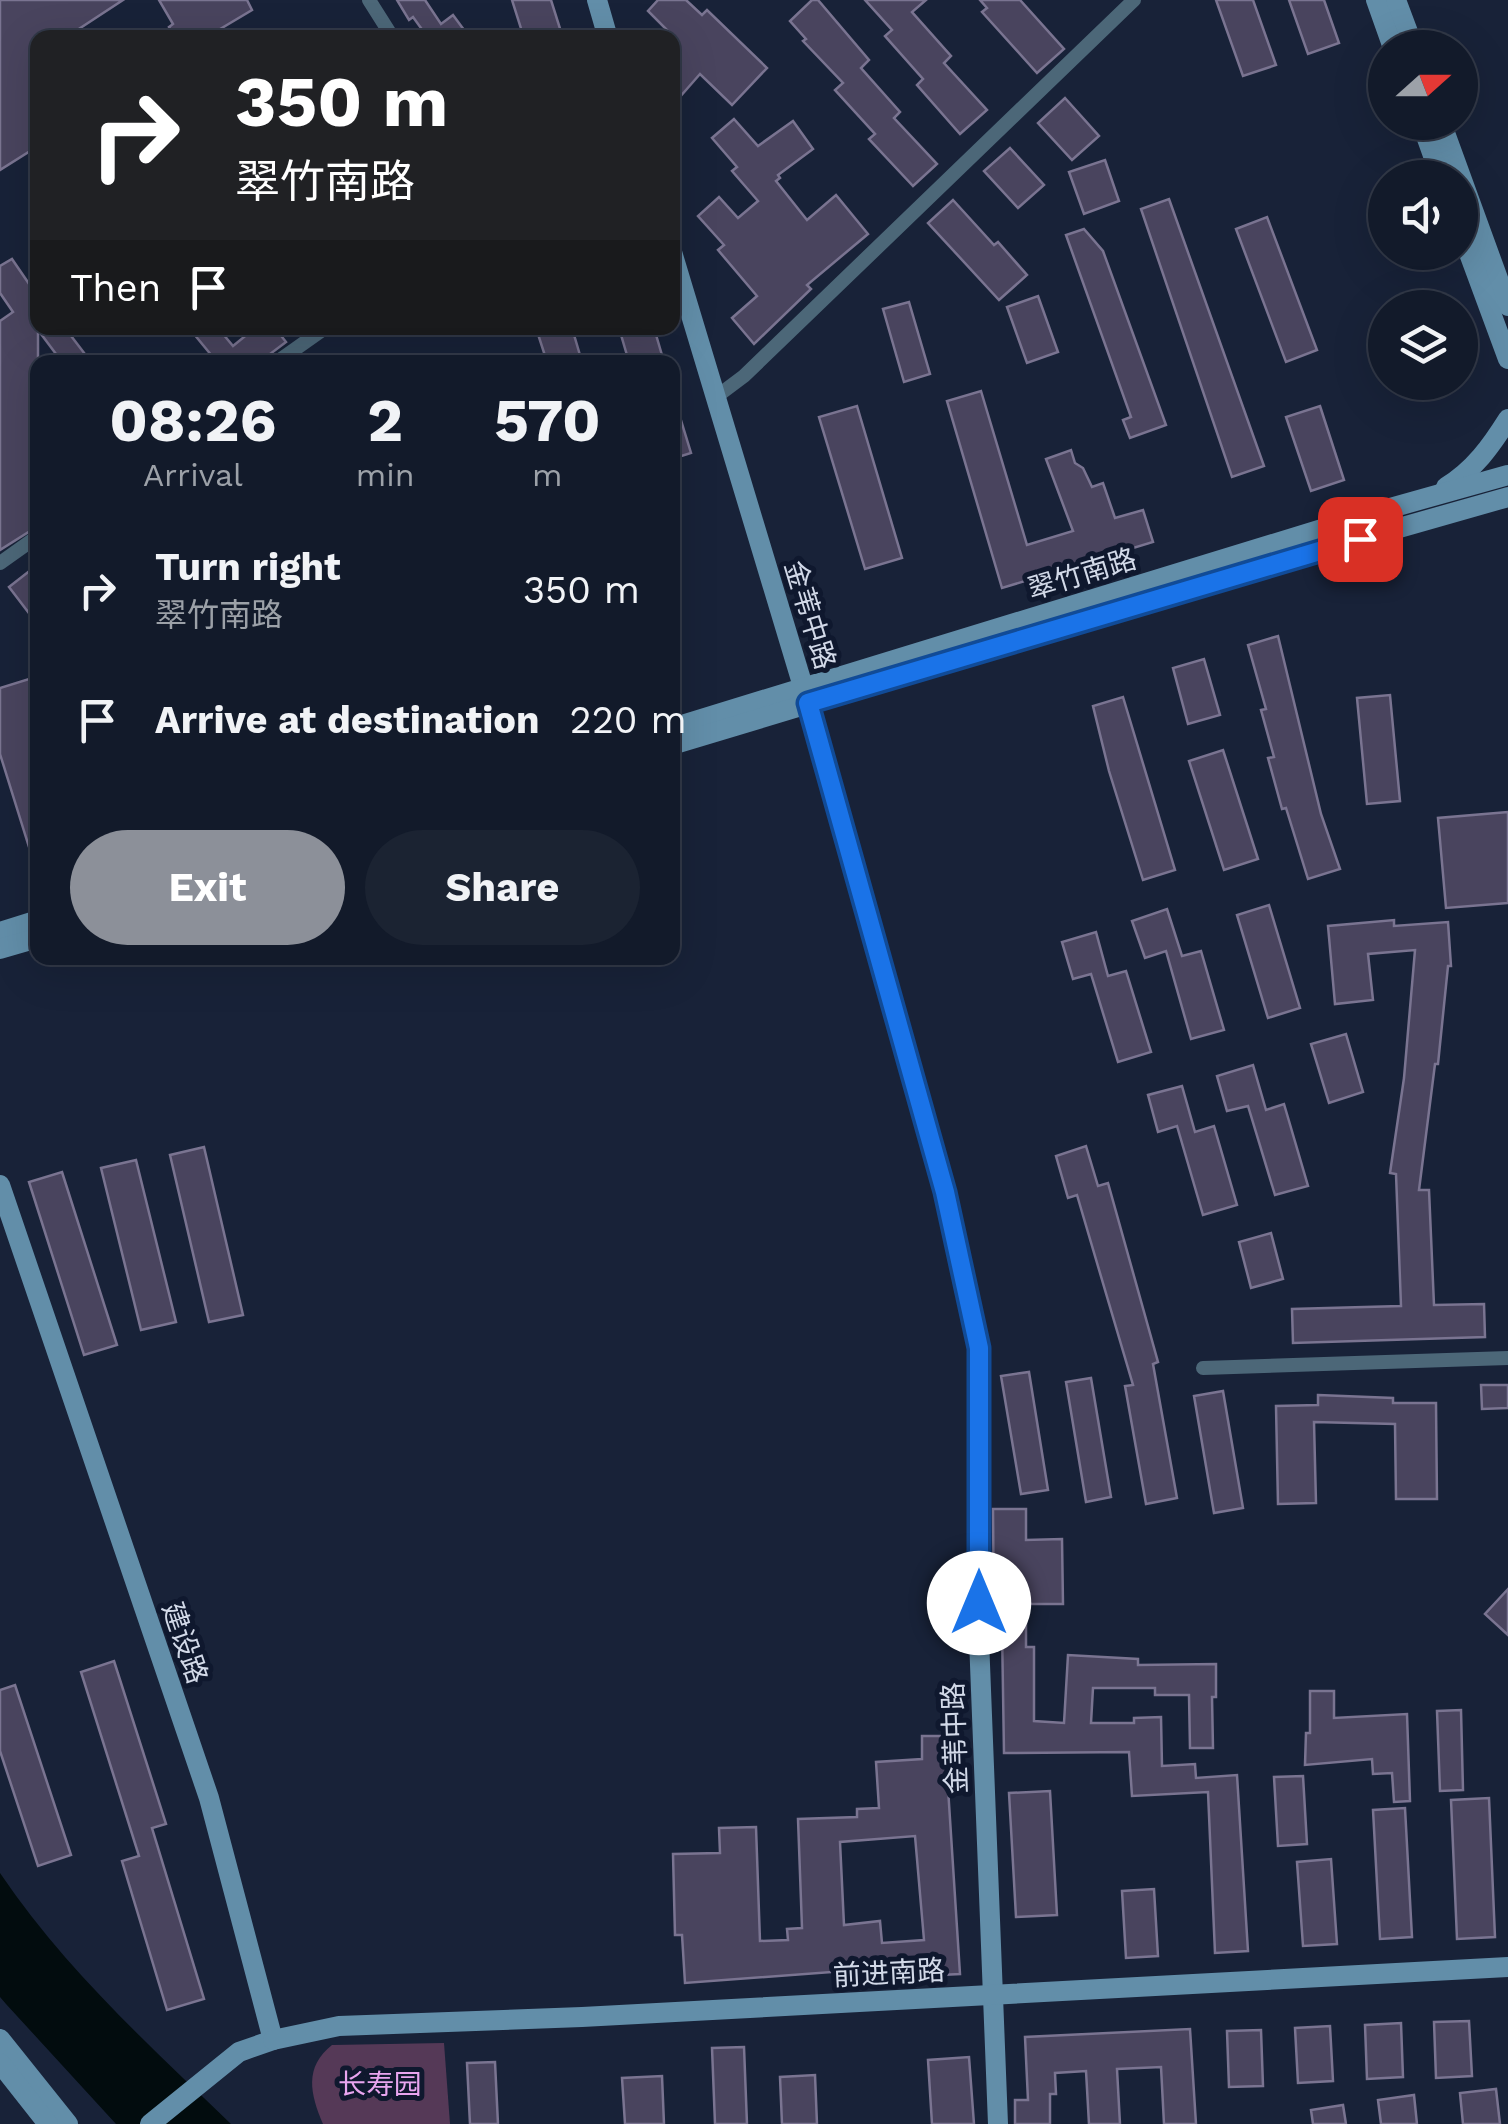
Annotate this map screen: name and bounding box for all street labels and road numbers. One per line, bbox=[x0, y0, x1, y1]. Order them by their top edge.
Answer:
street label: 翠竹南路 bbox=[1024, 542, 1140, 606]
street label: 金苇中路 bbox=[778, 557, 842, 673]
street label: 建设路 bbox=[156, 1598, 214, 1688]
street label: 金苇中路 bbox=[937, 1681, 973, 1795]
street label: 前进南路 bbox=[832, 1954, 946, 1992]

